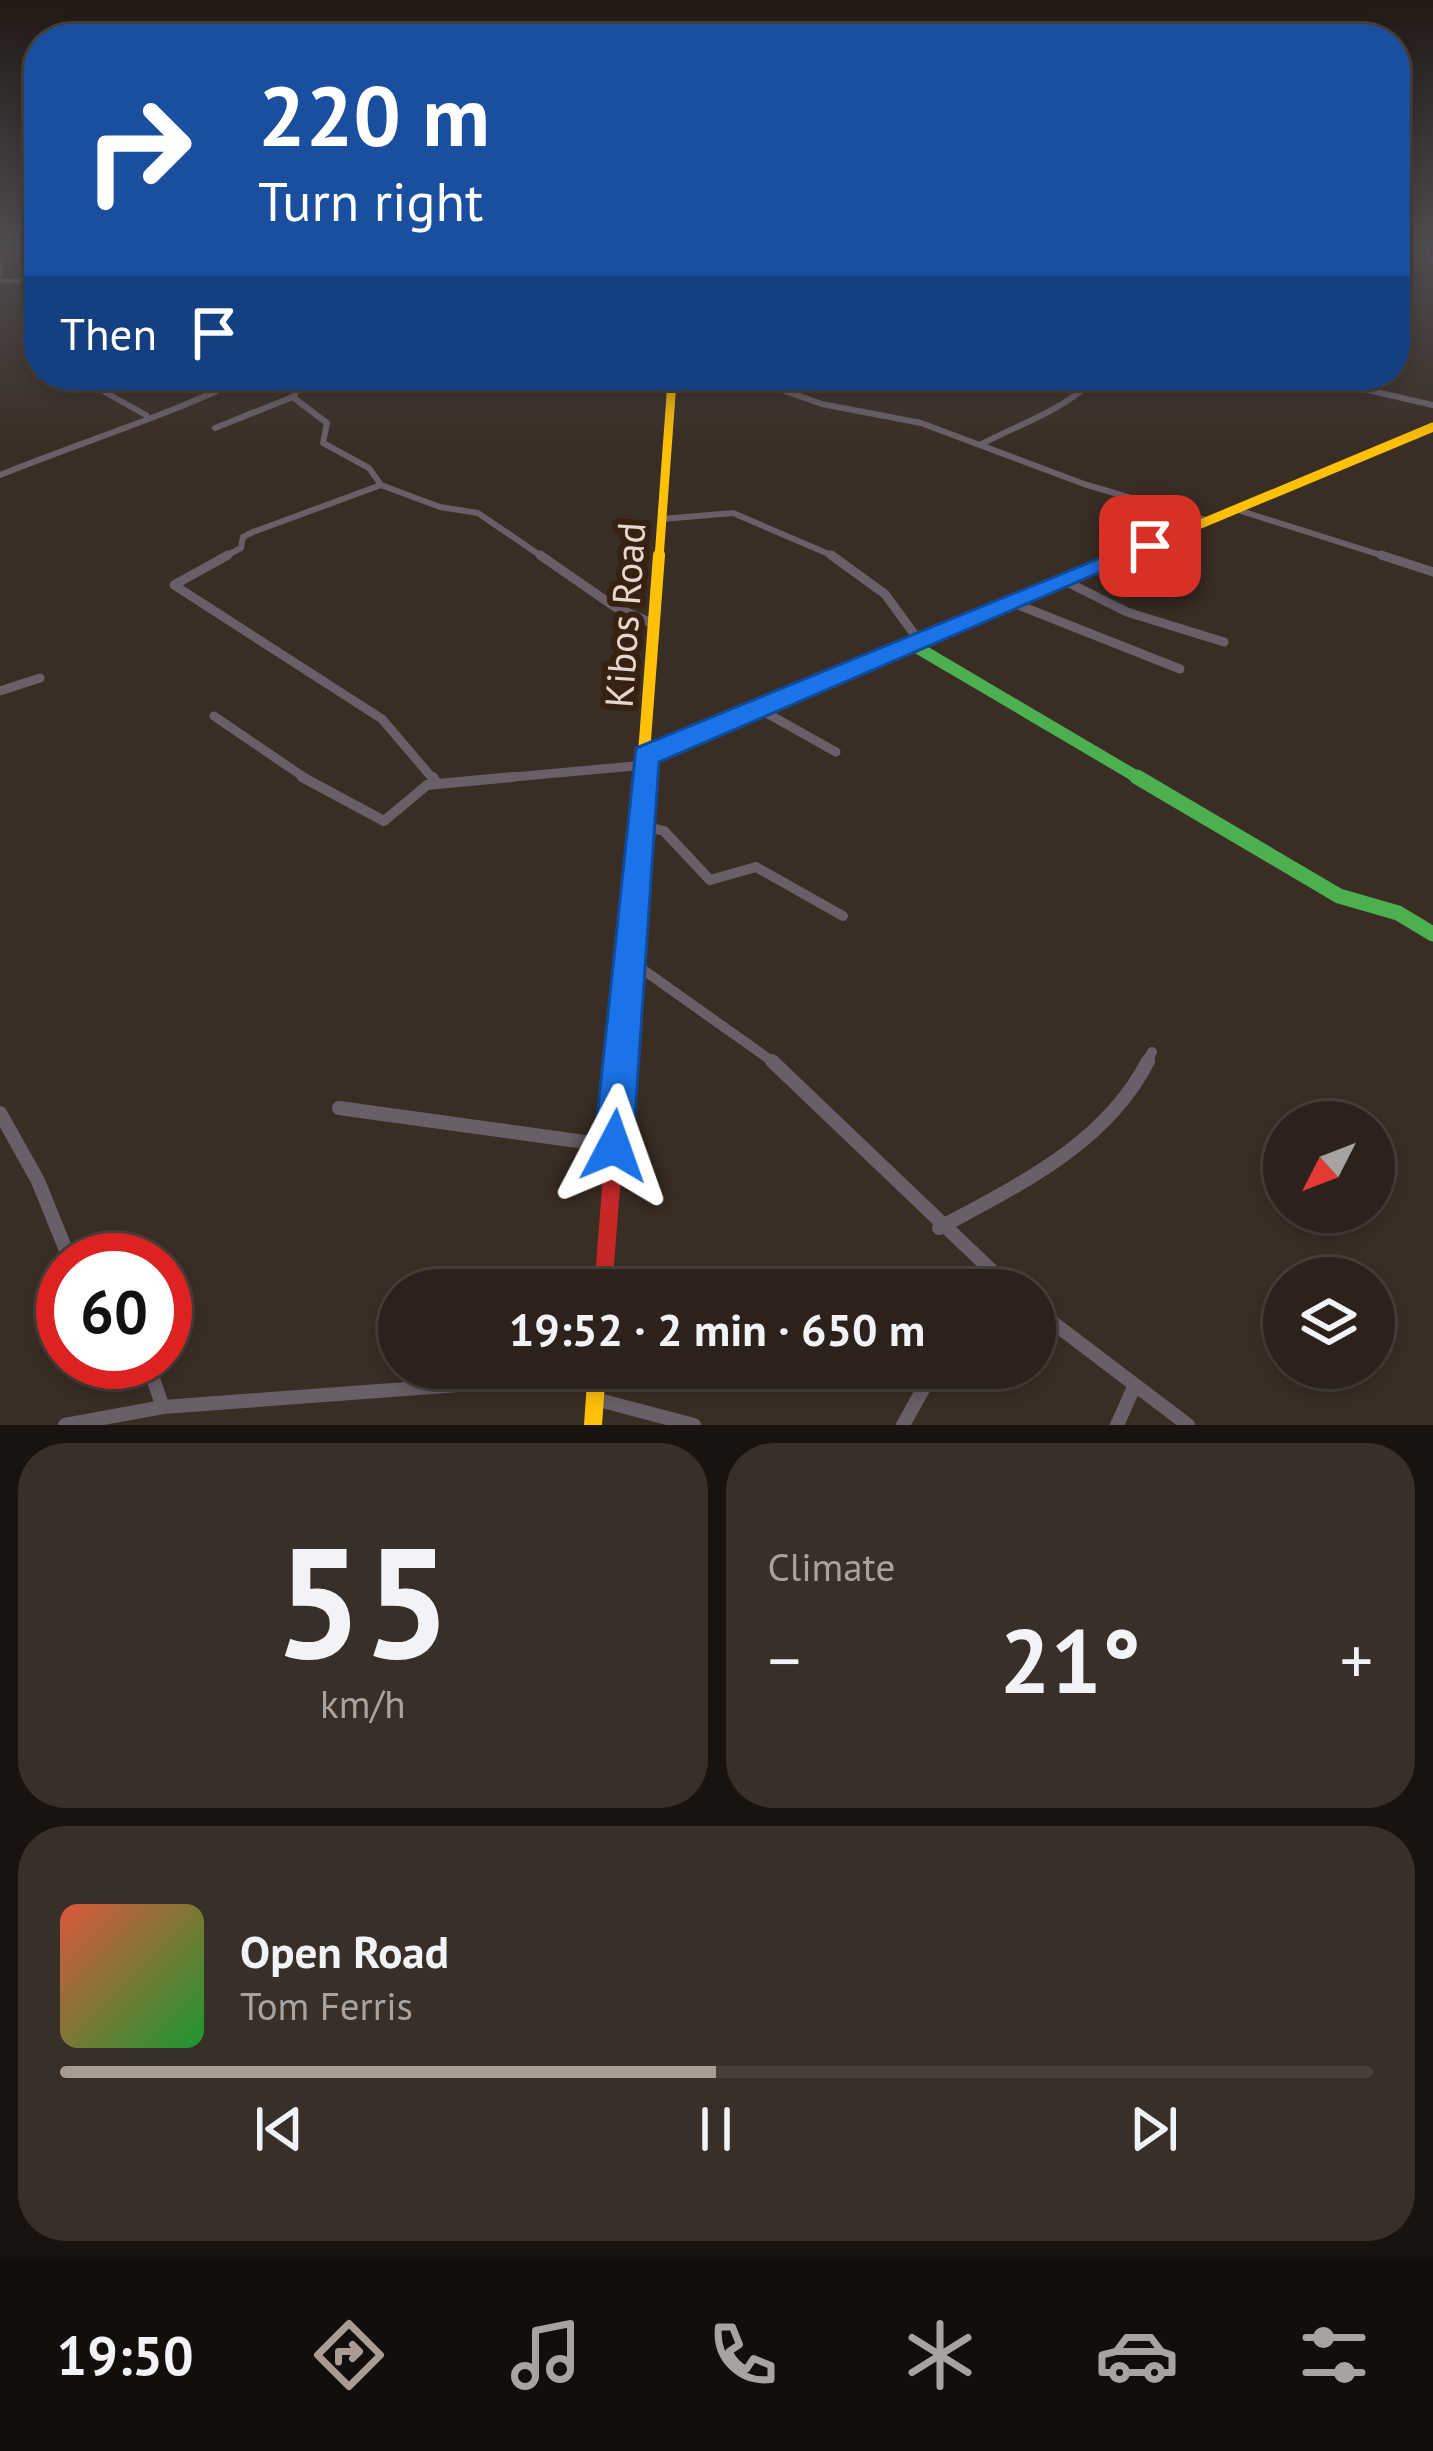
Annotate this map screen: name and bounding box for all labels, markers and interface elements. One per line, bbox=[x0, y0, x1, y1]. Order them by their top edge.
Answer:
text: 220 m bbox=[258, 60, 490, 169]
icon: right bbox=[60, 72, 216, 228]
text: Turn right bbox=[258, 166, 483, 236]
icon: arrive bbox=[181, 300, 247, 366]
text: Then bbox=[60, 304, 157, 362]
pin bbox=[1099, 495, 1201, 597]
icon: arrive bbox=[1117, 513, 1183, 579]
street label: Kibos Road bbox=[593, 521, 656, 709]
position arrow bbox=[551, 1083, 677, 1209]
north arrow bbox=[1263, 1101, 1395, 1233]
map controls bbox=[1263, 1101, 1395, 1389]
speed limit sign: 60 bbox=[36, 1233, 192, 1389]
button: layers bbox=[1263, 1257, 1395, 1389]
text: 19:52 · 2 min · 650 m bbox=[509, 1300, 925, 1358]
text: 55 bbox=[274, 1499, 451, 1701]
text: Climate bbox=[768, 1541, 895, 1592]
text: 21° bbox=[1000, 1601, 1141, 1718]
text: − bbox=[768, 1617, 801, 1702]
text: + bbox=[1340, 1617, 1373, 1702]
text: km/h bbox=[320, 1678, 406, 1729]
text: Open Road bbox=[240, 1922, 449, 1980]
text: Tom Ferris bbox=[240, 1980, 413, 2031]
icon: previous bbox=[246, 2096, 312, 2162]
icon: pause bbox=[683, 2096, 749, 2162]
icon: next bbox=[1121, 2096, 1187, 2162]
icon: directions bbox=[307, 2313, 391, 2397]
icon: music bbox=[504, 2313, 588, 2397]
icon: phone bbox=[701, 2313, 785, 2397]
icon: climate bbox=[898, 2313, 982, 2397]
icon: car bbox=[1095, 2313, 1179, 2397]
icon: filters bbox=[1292, 2313, 1376, 2397]
text: 19:50 bbox=[57, 2320, 194, 2390]

